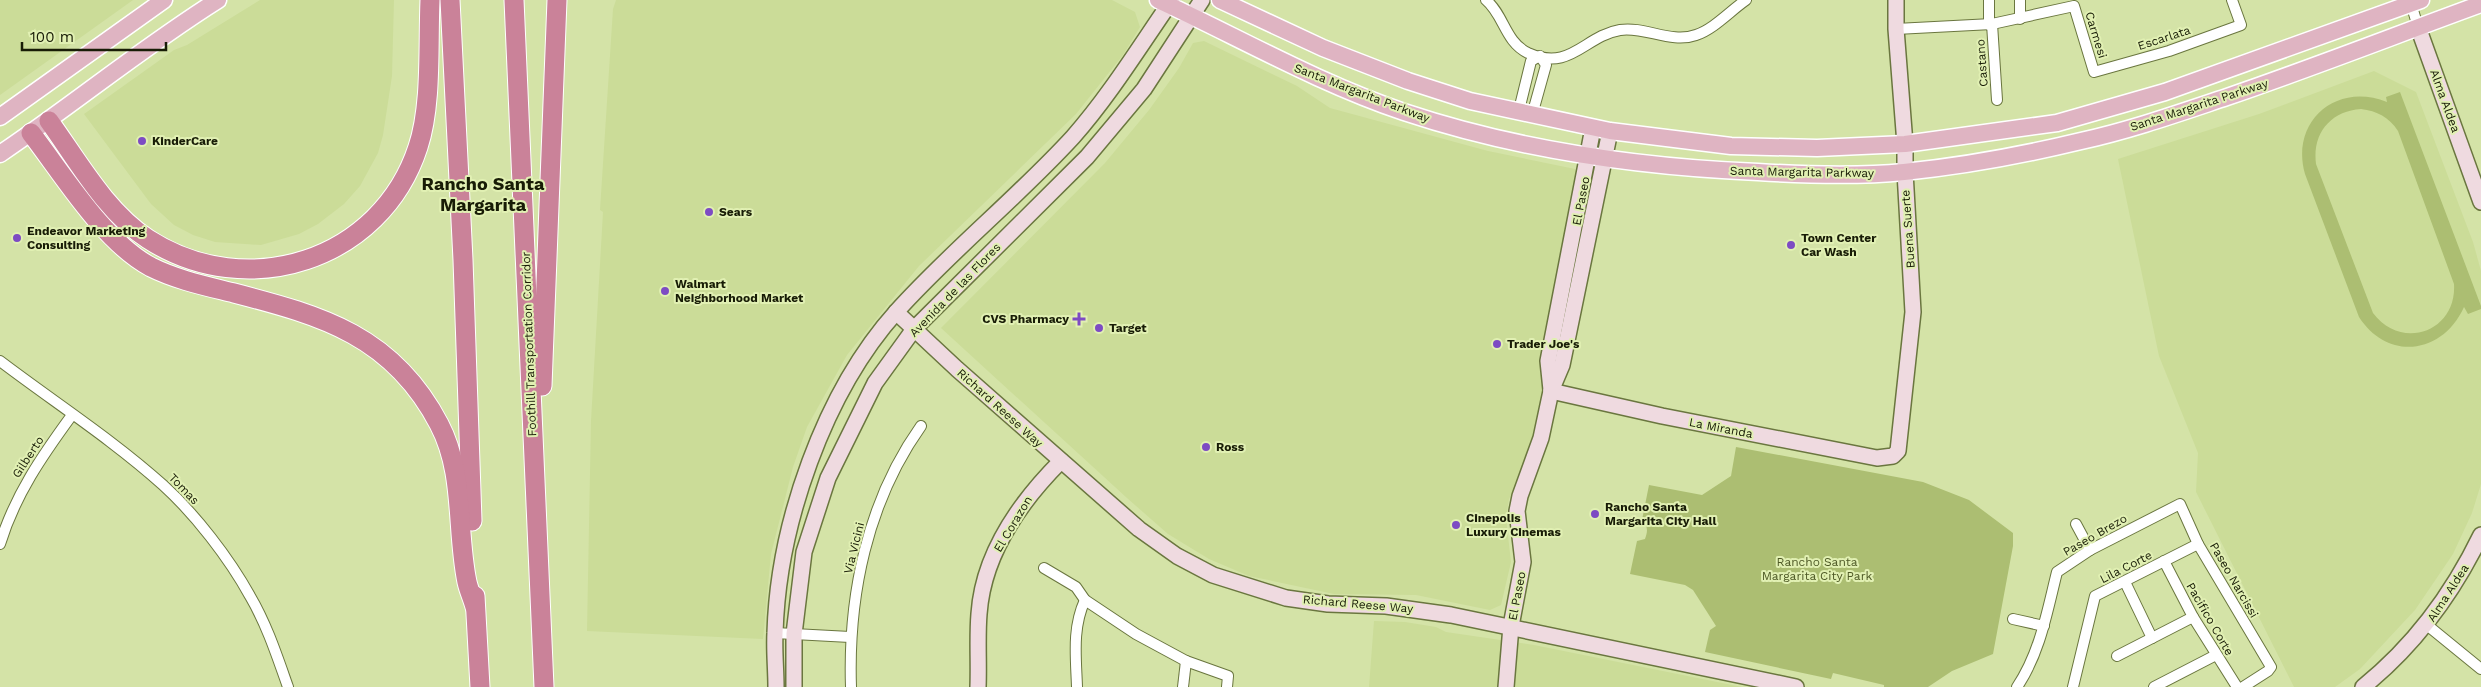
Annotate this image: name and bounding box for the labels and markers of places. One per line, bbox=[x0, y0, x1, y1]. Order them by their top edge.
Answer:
place label: KinderCare bbox=[152, 134, 218, 148]
marker: KinderCare bbox=[136, 135, 148, 147]
place label: Sears bbox=[719, 205, 753, 219]
marker: Sears bbox=[703, 206, 715, 218]
place label: Endeavor Marketing Consulting bbox=[27, 224, 146, 252]
place label: Town Center Car Wash bbox=[1801, 231, 1877, 259]
marker: Endeavor Marketing Consulting bbox=[11, 232, 23, 244]
marker: Town Center Car Wash bbox=[1785, 239, 1797, 251]
place label: Walmart Neighborhood Market bbox=[675, 277, 804, 305]
marker: Walmart Neighborhood Market bbox=[659, 285, 671, 297]
place label: CVS Pharmacy bbox=[982, 312, 1069, 326]
marker: CVS Pharmacy bbox=[1073, 313, 1085, 325]
place label: Target bbox=[1109, 321, 1147, 335]
marker: Target bbox=[1093, 322, 1105, 334]
place label: Trader Joe's bbox=[1507, 337, 1580, 351]
marker: Trader Joe's bbox=[1491, 338, 1503, 350]
place label: Ross bbox=[1216, 440, 1245, 454]
marker: Ross bbox=[1200, 441, 1212, 453]
place label: Rancho Santa Margarita City Hall bbox=[1605, 500, 1716, 528]
marker: Rancho Santa Margarita City Hall bbox=[1589, 508, 1601, 520]
place label: Cinepolis Luxury Cinemas bbox=[1466, 511, 1561, 539]
marker: Cinepolis Luxury Cinemas bbox=[1450, 519, 1462, 531]

